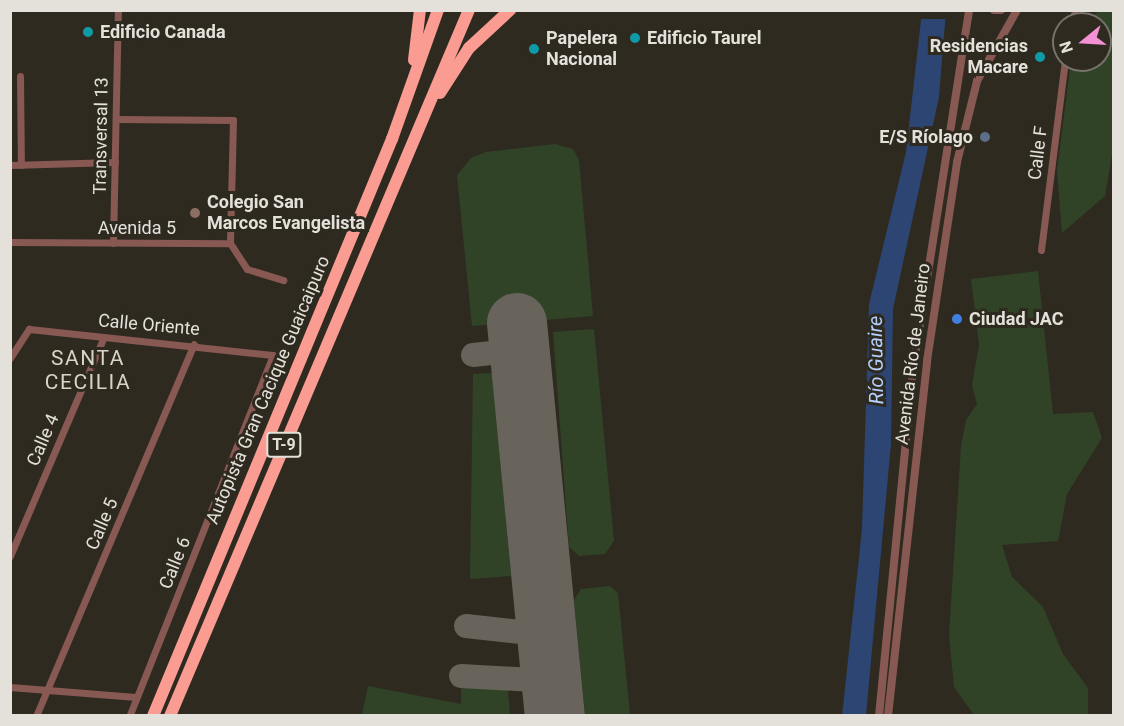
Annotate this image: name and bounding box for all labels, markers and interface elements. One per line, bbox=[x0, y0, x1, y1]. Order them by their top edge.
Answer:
north arrow bbox=[1052, 12, 1112, 72]
place label: Edificio Canada bbox=[100, 21, 226, 43]
marker: Edificio Canada bbox=[81, 25, 95, 39]
place label: Edificio Taurel bbox=[647, 27, 762, 49]
place label: Papelera Nacional bbox=[546, 28, 617, 70]
marker: Edificio Taurel bbox=[628, 31, 642, 45]
place label: Residencias Macare bbox=[930, 36, 1028, 78]
text: N bbox=[1056, 39, 1077, 55]
marker: Papelera Nacional bbox=[527, 42, 541, 56]
marker: Residencias Macare bbox=[1033, 50, 1047, 64]
street label: Transversal 13 bbox=[89, 77, 113, 195]
street label: Calle F bbox=[1024, 125, 1052, 181]
place label: E/S Ríolago bbox=[879, 126, 973, 148]
marker: E/S Ríolago bbox=[978, 130, 992, 144]
place label: Colegio San Marcos Evangelista bbox=[207, 192, 365, 234]
marker: Colegio San Marcos Evangelista bbox=[188, 206, 202, 220]
street label: Avenida 5 bbox=[98, 217, 176, 239]
street label: Autopista Gran Cacique Guaicaipuro bbox=[202, 253, 334, 527]
street label: Avenida Río de Janeiro bbox=[891, 262, 935, 446]
place label: Ciudad JAC bbox=[969, 308, 1064, 330]
street label: Calle Oriente bbox=[97, 310, 201, 340]
marker: Ciudad JAC bbox=[950, 312, 964, 326]
water label: Río Guaire bbox=[863, 316, 889, 404]
district label: SANTA CECILIA bbox=[45, 345, 131, 395]
street label: Calle 4 bbox=[22, 411, 64, 469]
road number: T-9 bbox=[266, 432, 302, 458]
street label: Calle 5 bbox=[81, 495, 123, 553]
street label: Calle 6 bbox=[155, 534, 195, 592]

